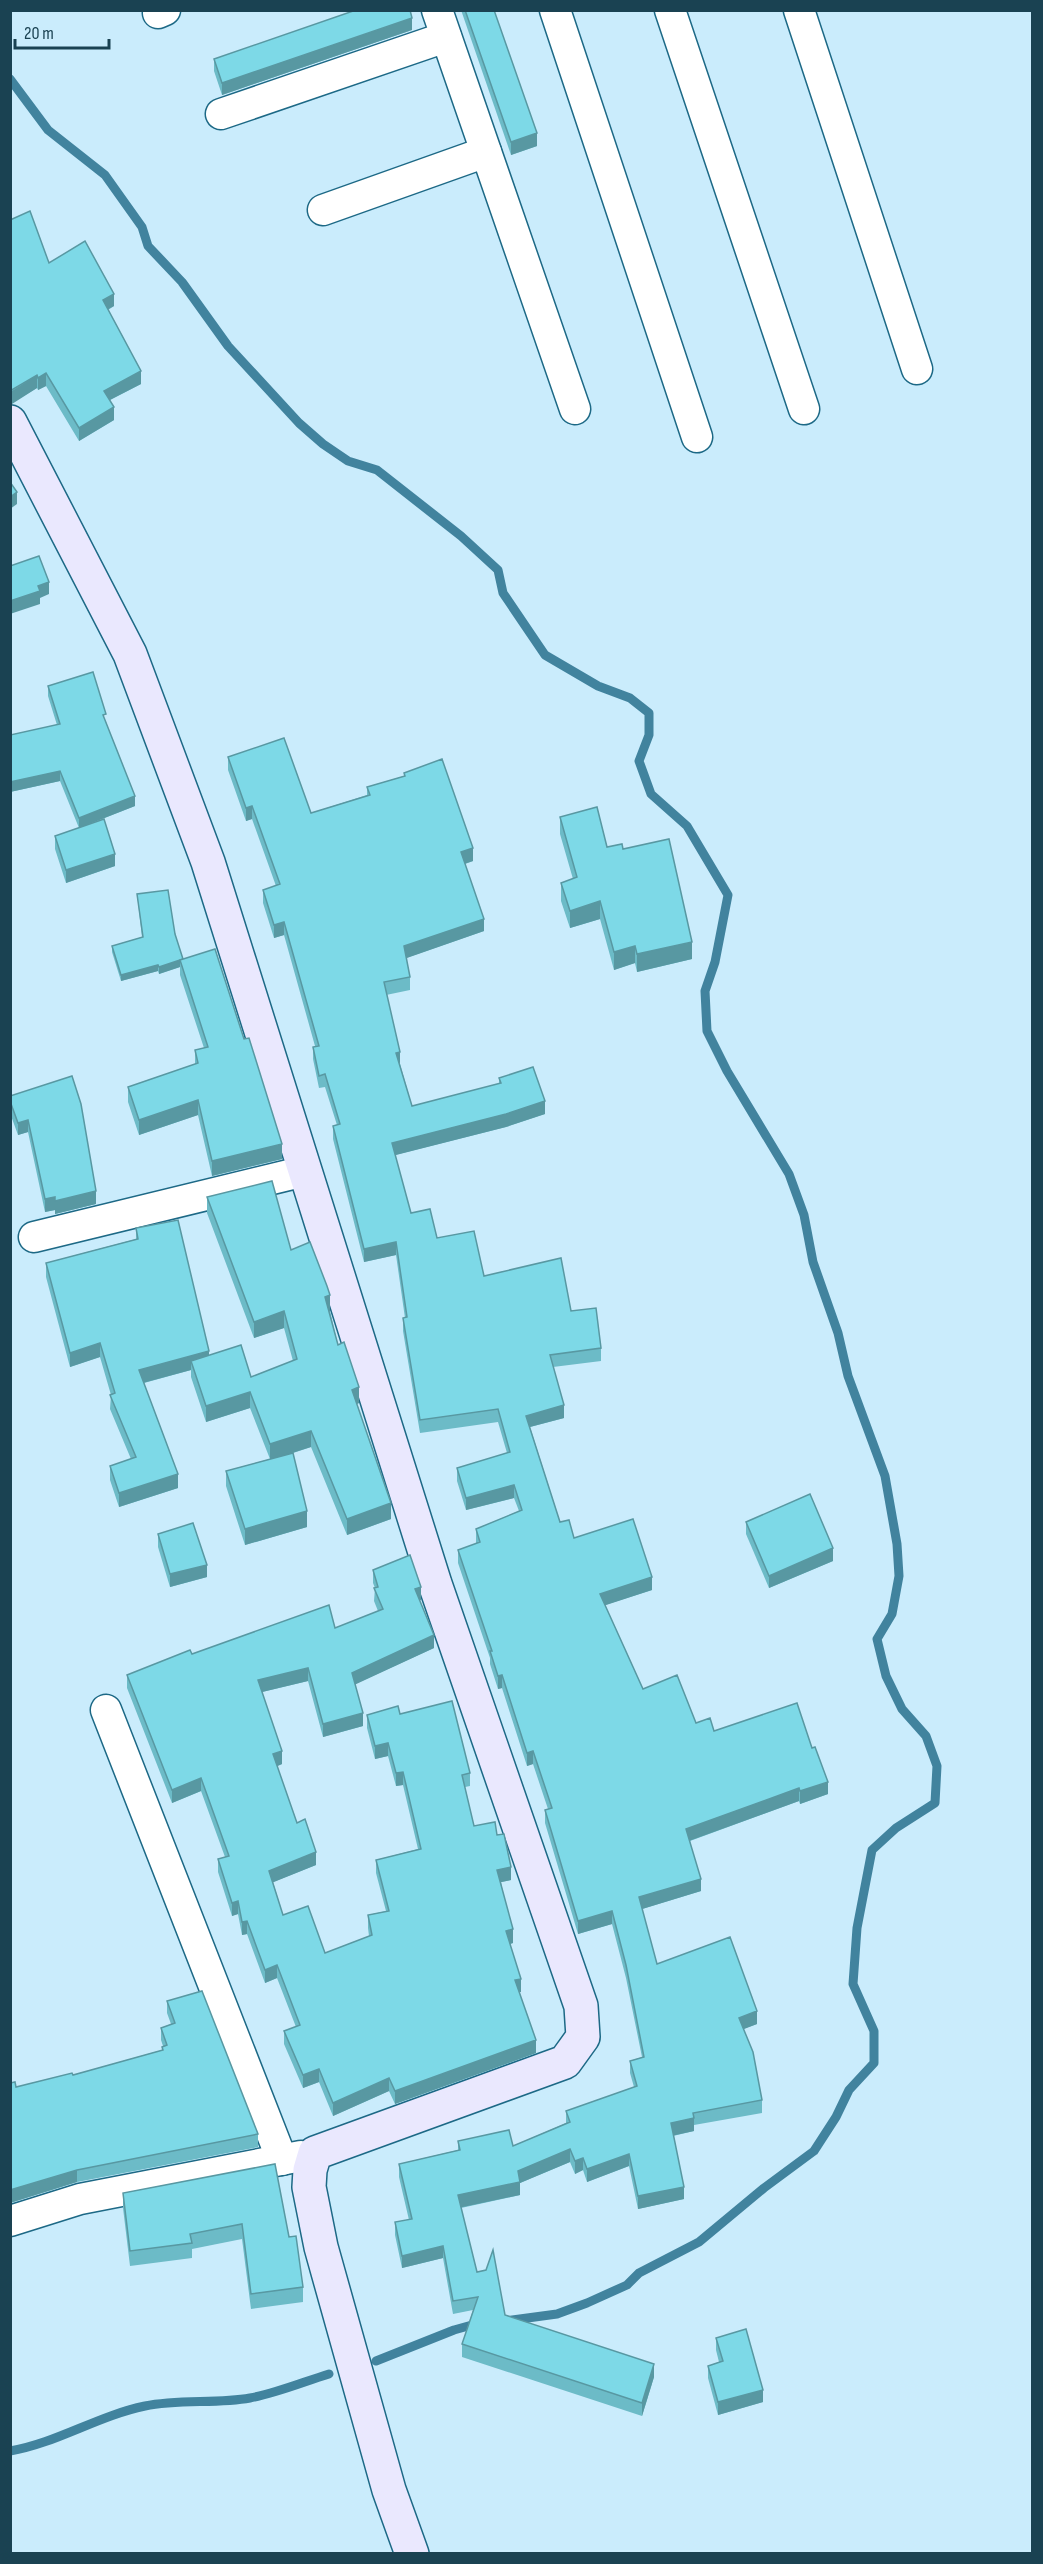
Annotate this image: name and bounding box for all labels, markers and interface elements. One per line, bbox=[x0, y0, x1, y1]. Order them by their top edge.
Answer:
scale bar bbox=[15, 12, 110, 50]
text: 20 m bbox=[24, 23, 54, 44]

